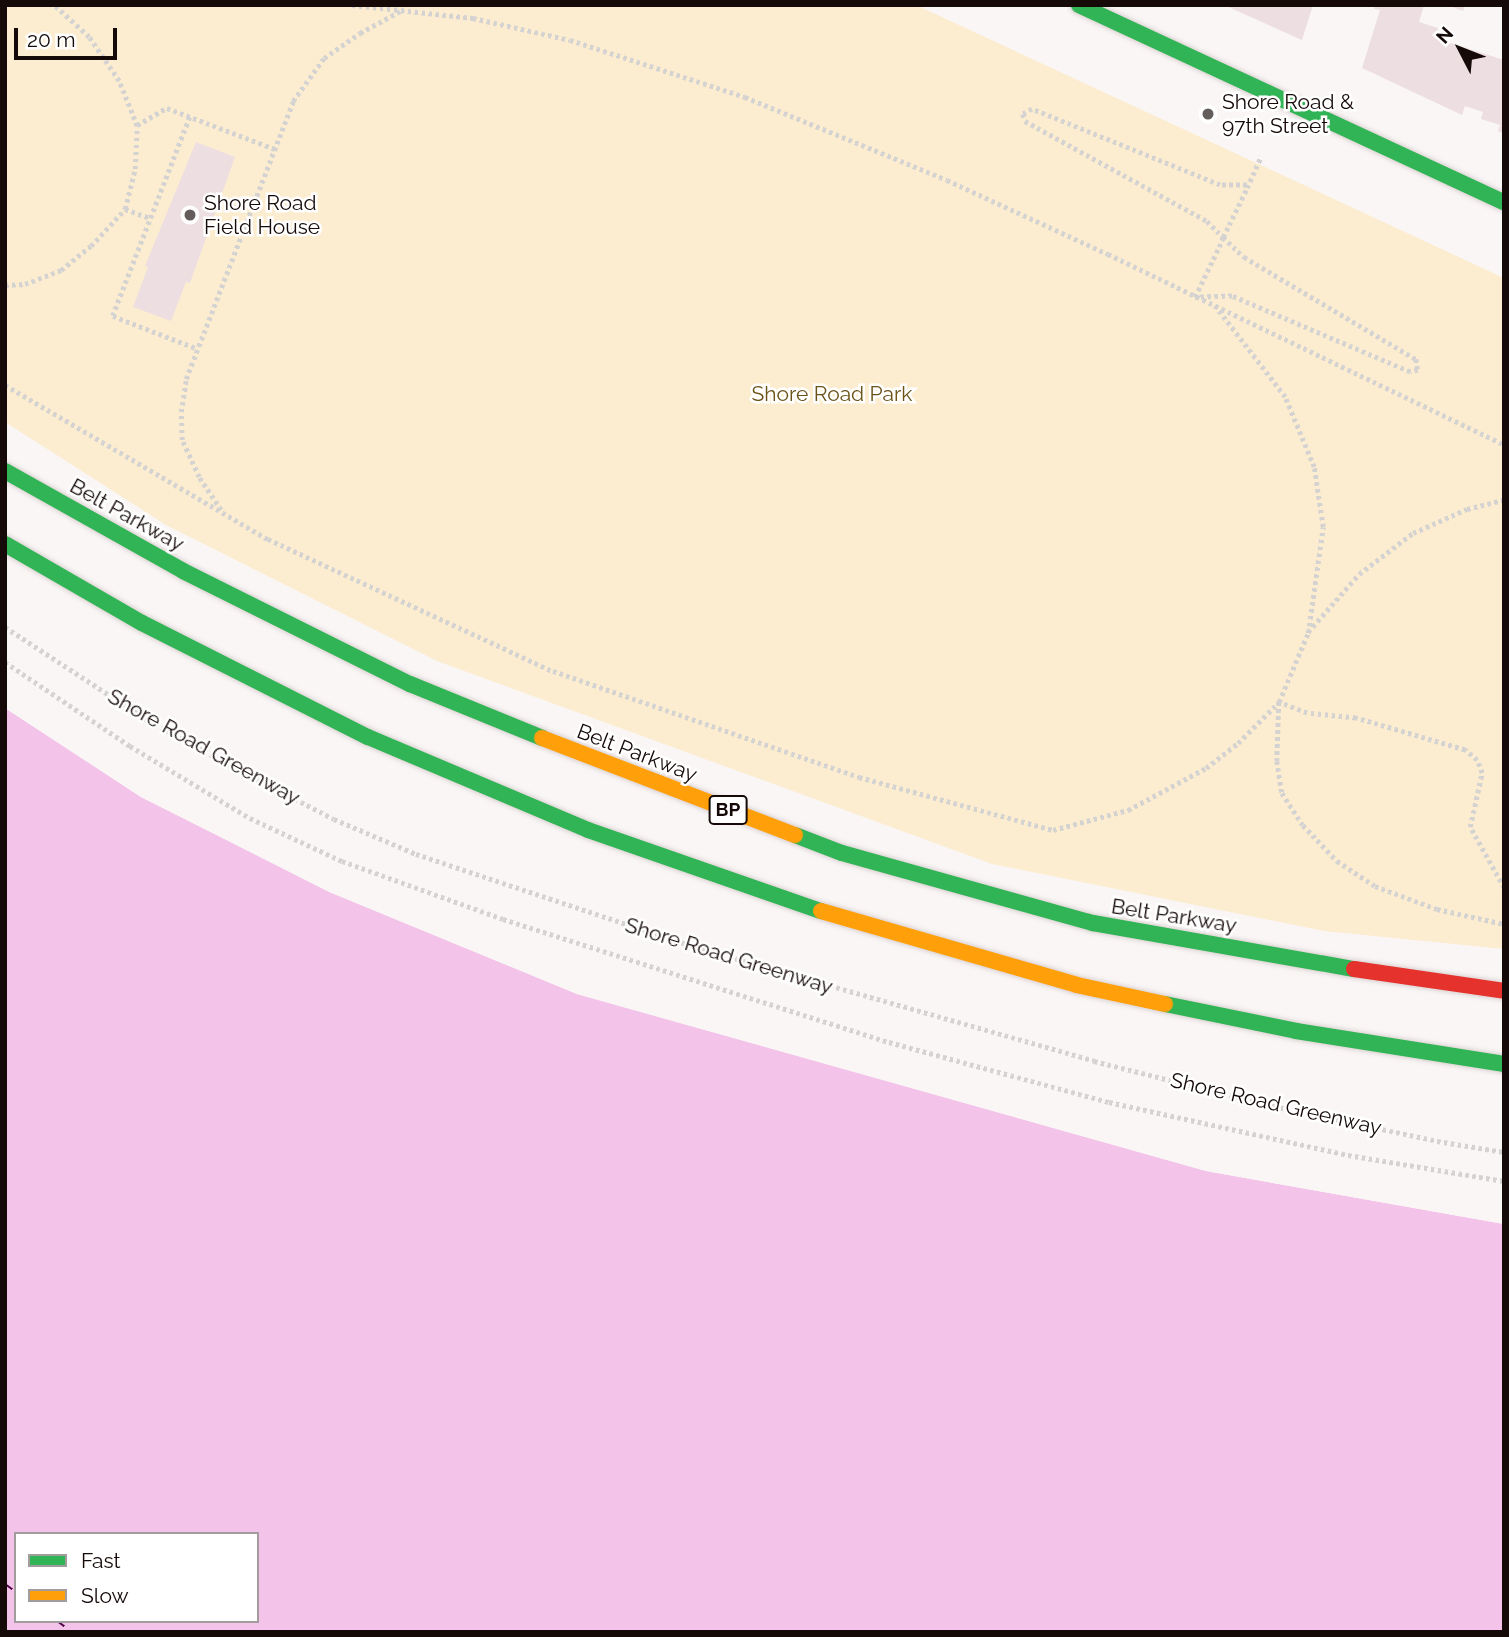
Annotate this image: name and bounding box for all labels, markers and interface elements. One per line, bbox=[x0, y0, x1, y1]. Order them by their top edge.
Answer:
scale bar bbox=[18, 14, 121, 58]
north arrow bbox=[1425, 14, 1495, 84]
text: N bbox=[1431, 22, 1457, 48]
text: 20 m bbox=[27, 27, 75, 52]
place label: Shore Road & 97th Street bbox=[1222, 89, 1354, 139]
marker: Shore Road & 97th Street bbox=[1200, 106, 1216, 122]
place label: Shore Road Field House bbox=[204, 190, 320, 240]
marker: Shore Road Field House bbox=[182, 207, 198, 223]
park label: Shore Road Park bbox=[752, 381, 912, 407]
street label: Belt Parkway bbox=[66, 473, 188, 557]
street label: Shore Road Greenway bbox=[103, 684, 305, 810]
street label: Belt Parkway bbox=[573, 719, 701, 787]
road number: BP bbox=[707, 794, 749, 825]
street label: Belt Parkway bbox=[1110, 894, 1238, 938]
street label: Shore Road Greenway bbox=[622, 912, 836, 1000]
street label: Shore Road Greenway bbox=[1168, 1067, 1384, 1141]
legend bbox=[14, 1532, 259, 1623]
text: Fast bbox=[81, 1548, 121, 1573]
text: Slow bbox=[81, 1583, 129, 1608]

